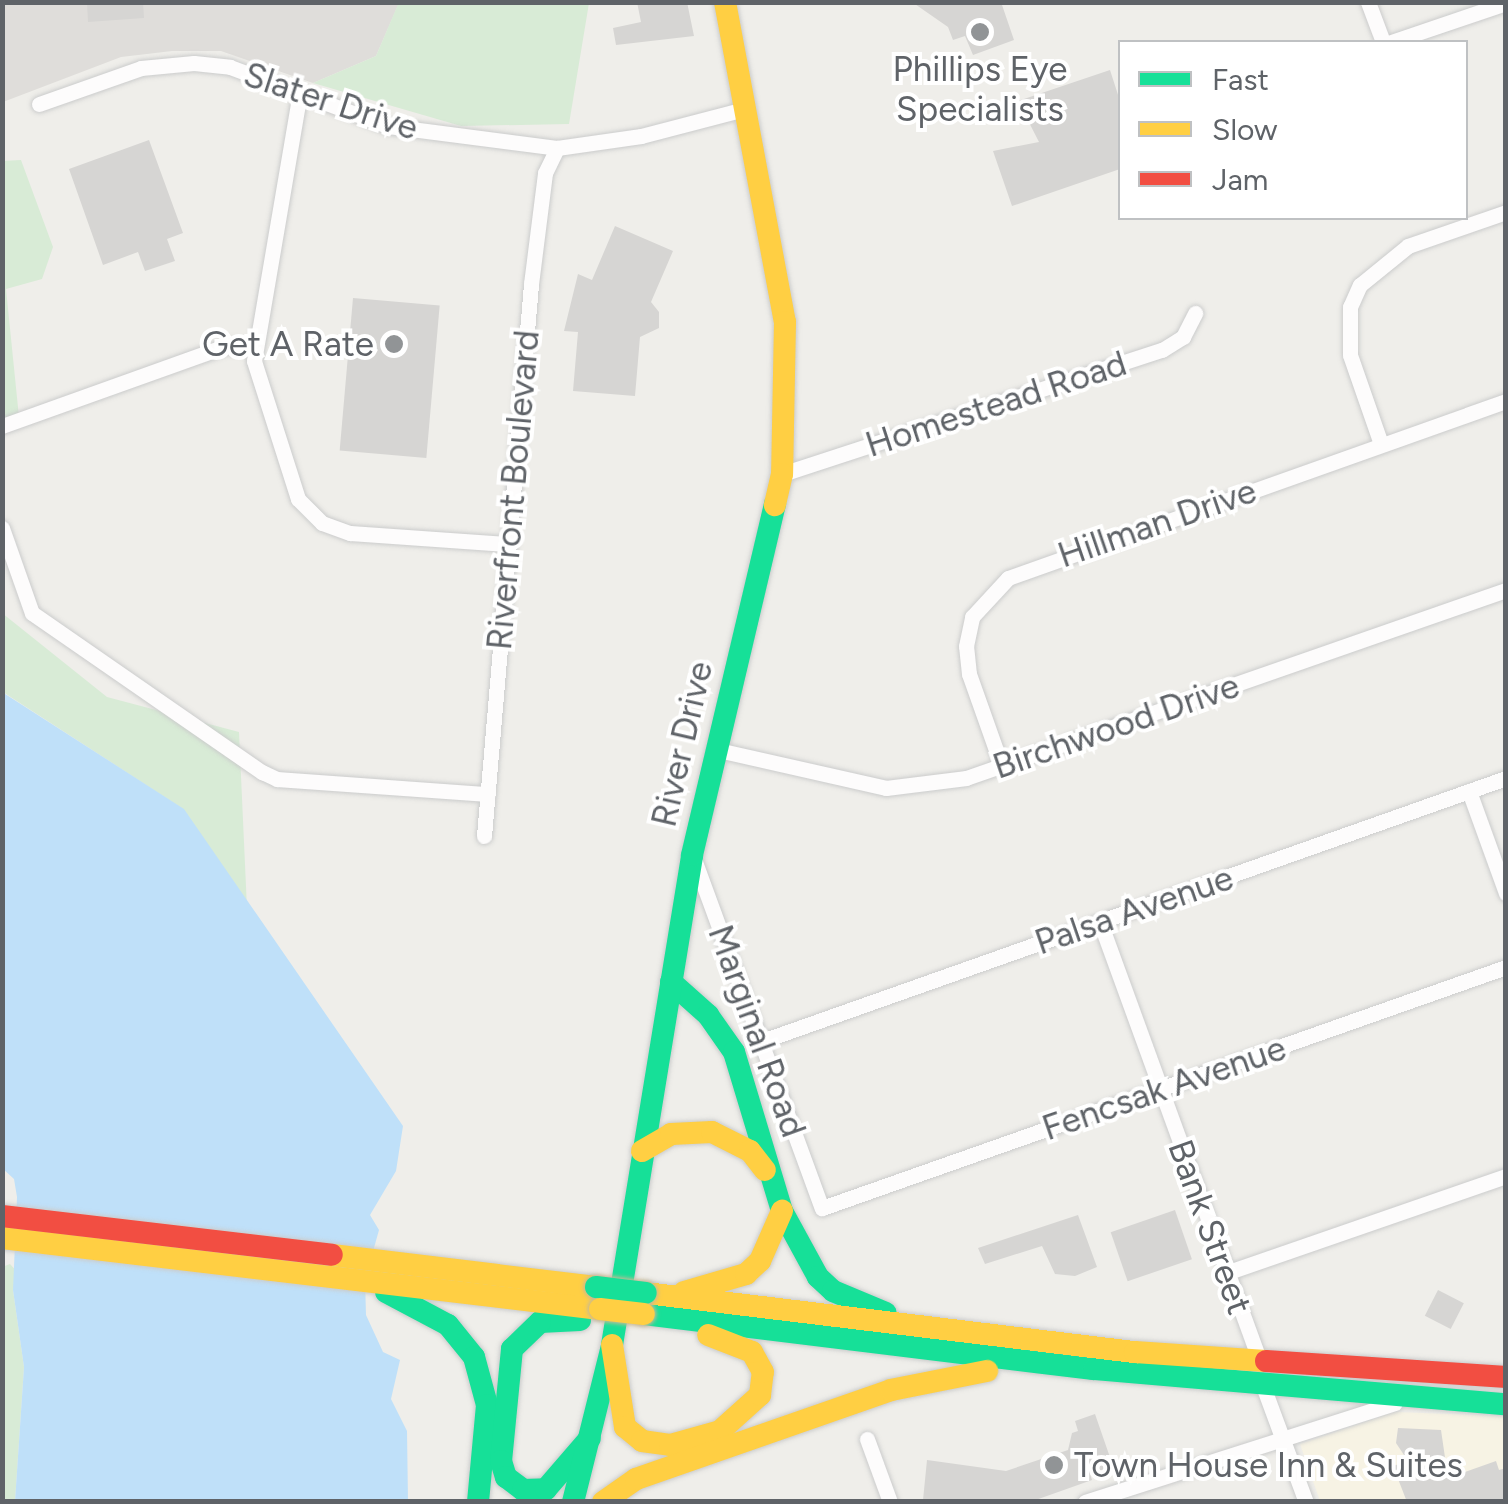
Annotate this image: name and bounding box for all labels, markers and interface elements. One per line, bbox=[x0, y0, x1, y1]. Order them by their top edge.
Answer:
marker: Phillips Eye Specialists bbox=[969, 21, 991, 43]
legend bbox=[1118, 40, 1468, 220]
place label: Phillips Eye Specialists bbox=[893, 48, 1067, 130]
street label: Slater Drive bbox=[239, 53, 423, 149]
text: Fast bbox=[1212, 61, 1269, 98]
text: Slow bbox=[1212, 111, 1278, 148]
text: Jam bbox=[1212, 161, 1268, 198]
place label: Get A Rate bbox=[202, 323, 374, 365]
street label: Riverfront Boulevard bbox=[478, 328, 548, 652]
marker: Get A Rate bbox=[383, 333, 405, 355]
street label: Homestead Road bbox=[860, 342, 1132, 466]
street label: Hillman Drive bbox=[1053, 470, 1261, 576]
street label: River Drive bbox=[643, 657, 721, 831]
street label: Birchwood Drive bbox=[988, 664, 1244, 788]
street label: Palsa Avenue bbox=[1029, 857, 1239, 963]
street label: Marginal Road bbox=[699, 919, 815, 1143]
street label: Fencsak Avenue bbox=[1037, 1027, 1291, 1149]
street label: Bank Street bbox=[1159, 1134, 1261, 1320]
place label: Town House Inn & Suites bbox=[1074, 1444, 1463, 1486]
marker: Town House Inn & Suites bbox=[1043, 1454, 1065, 1476]

